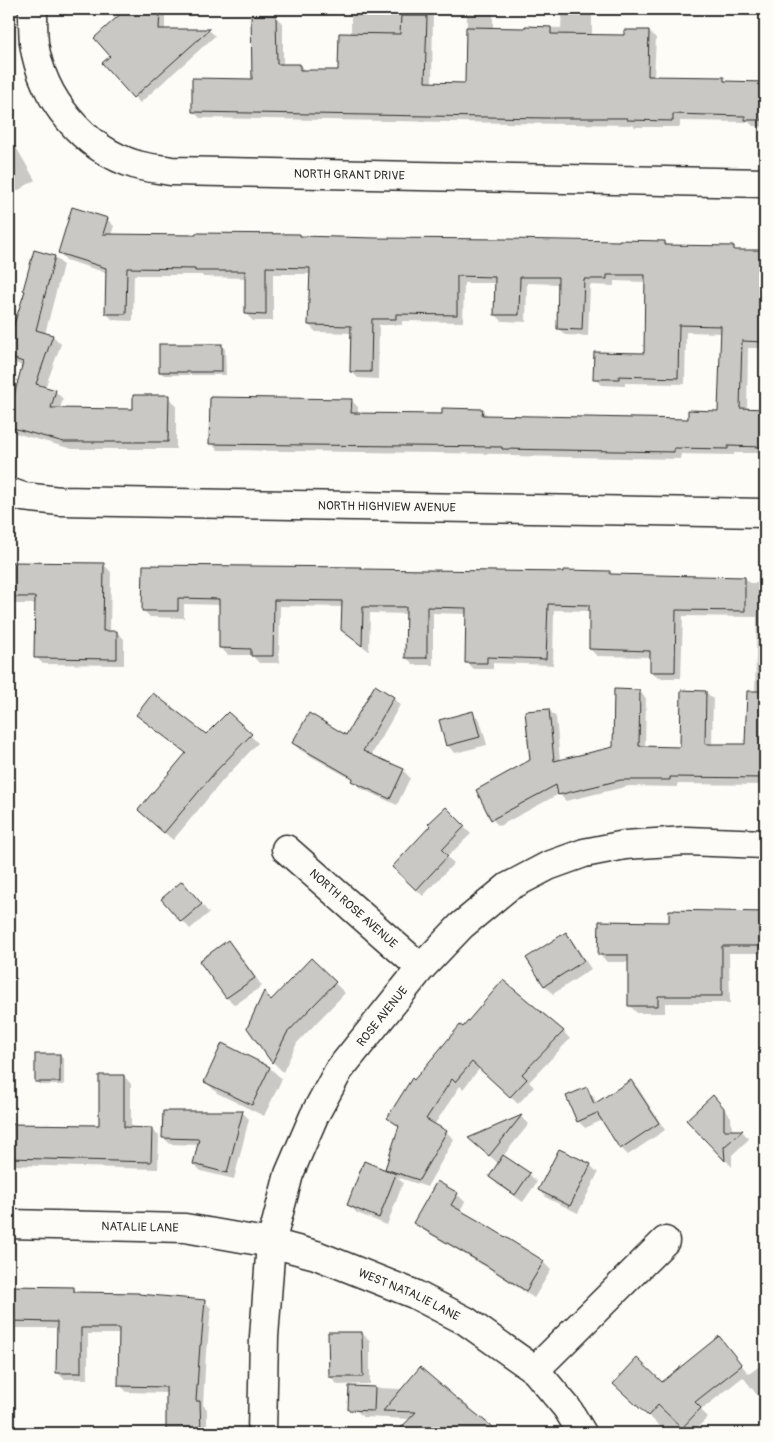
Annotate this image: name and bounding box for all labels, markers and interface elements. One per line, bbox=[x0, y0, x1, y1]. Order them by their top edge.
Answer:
street label: NORTH GRANT DRIVE bbox=[294, 166, 405, 184]
street label: NORTH HIGHVIEW AVENUE bbox=[318, 498, 456, 516]
street label: NORTH ROSE AVENUE bbox=[306, 866, 400, 952]
street label: ROSE AVENUE bbox=[354, 984, 411, 1050]
street label: NATALIE LANE bbox=[101, 1219, 179, 1236]
street label: WEST NATALIE LANE bbox=[356, 1266, 462, 1324]

